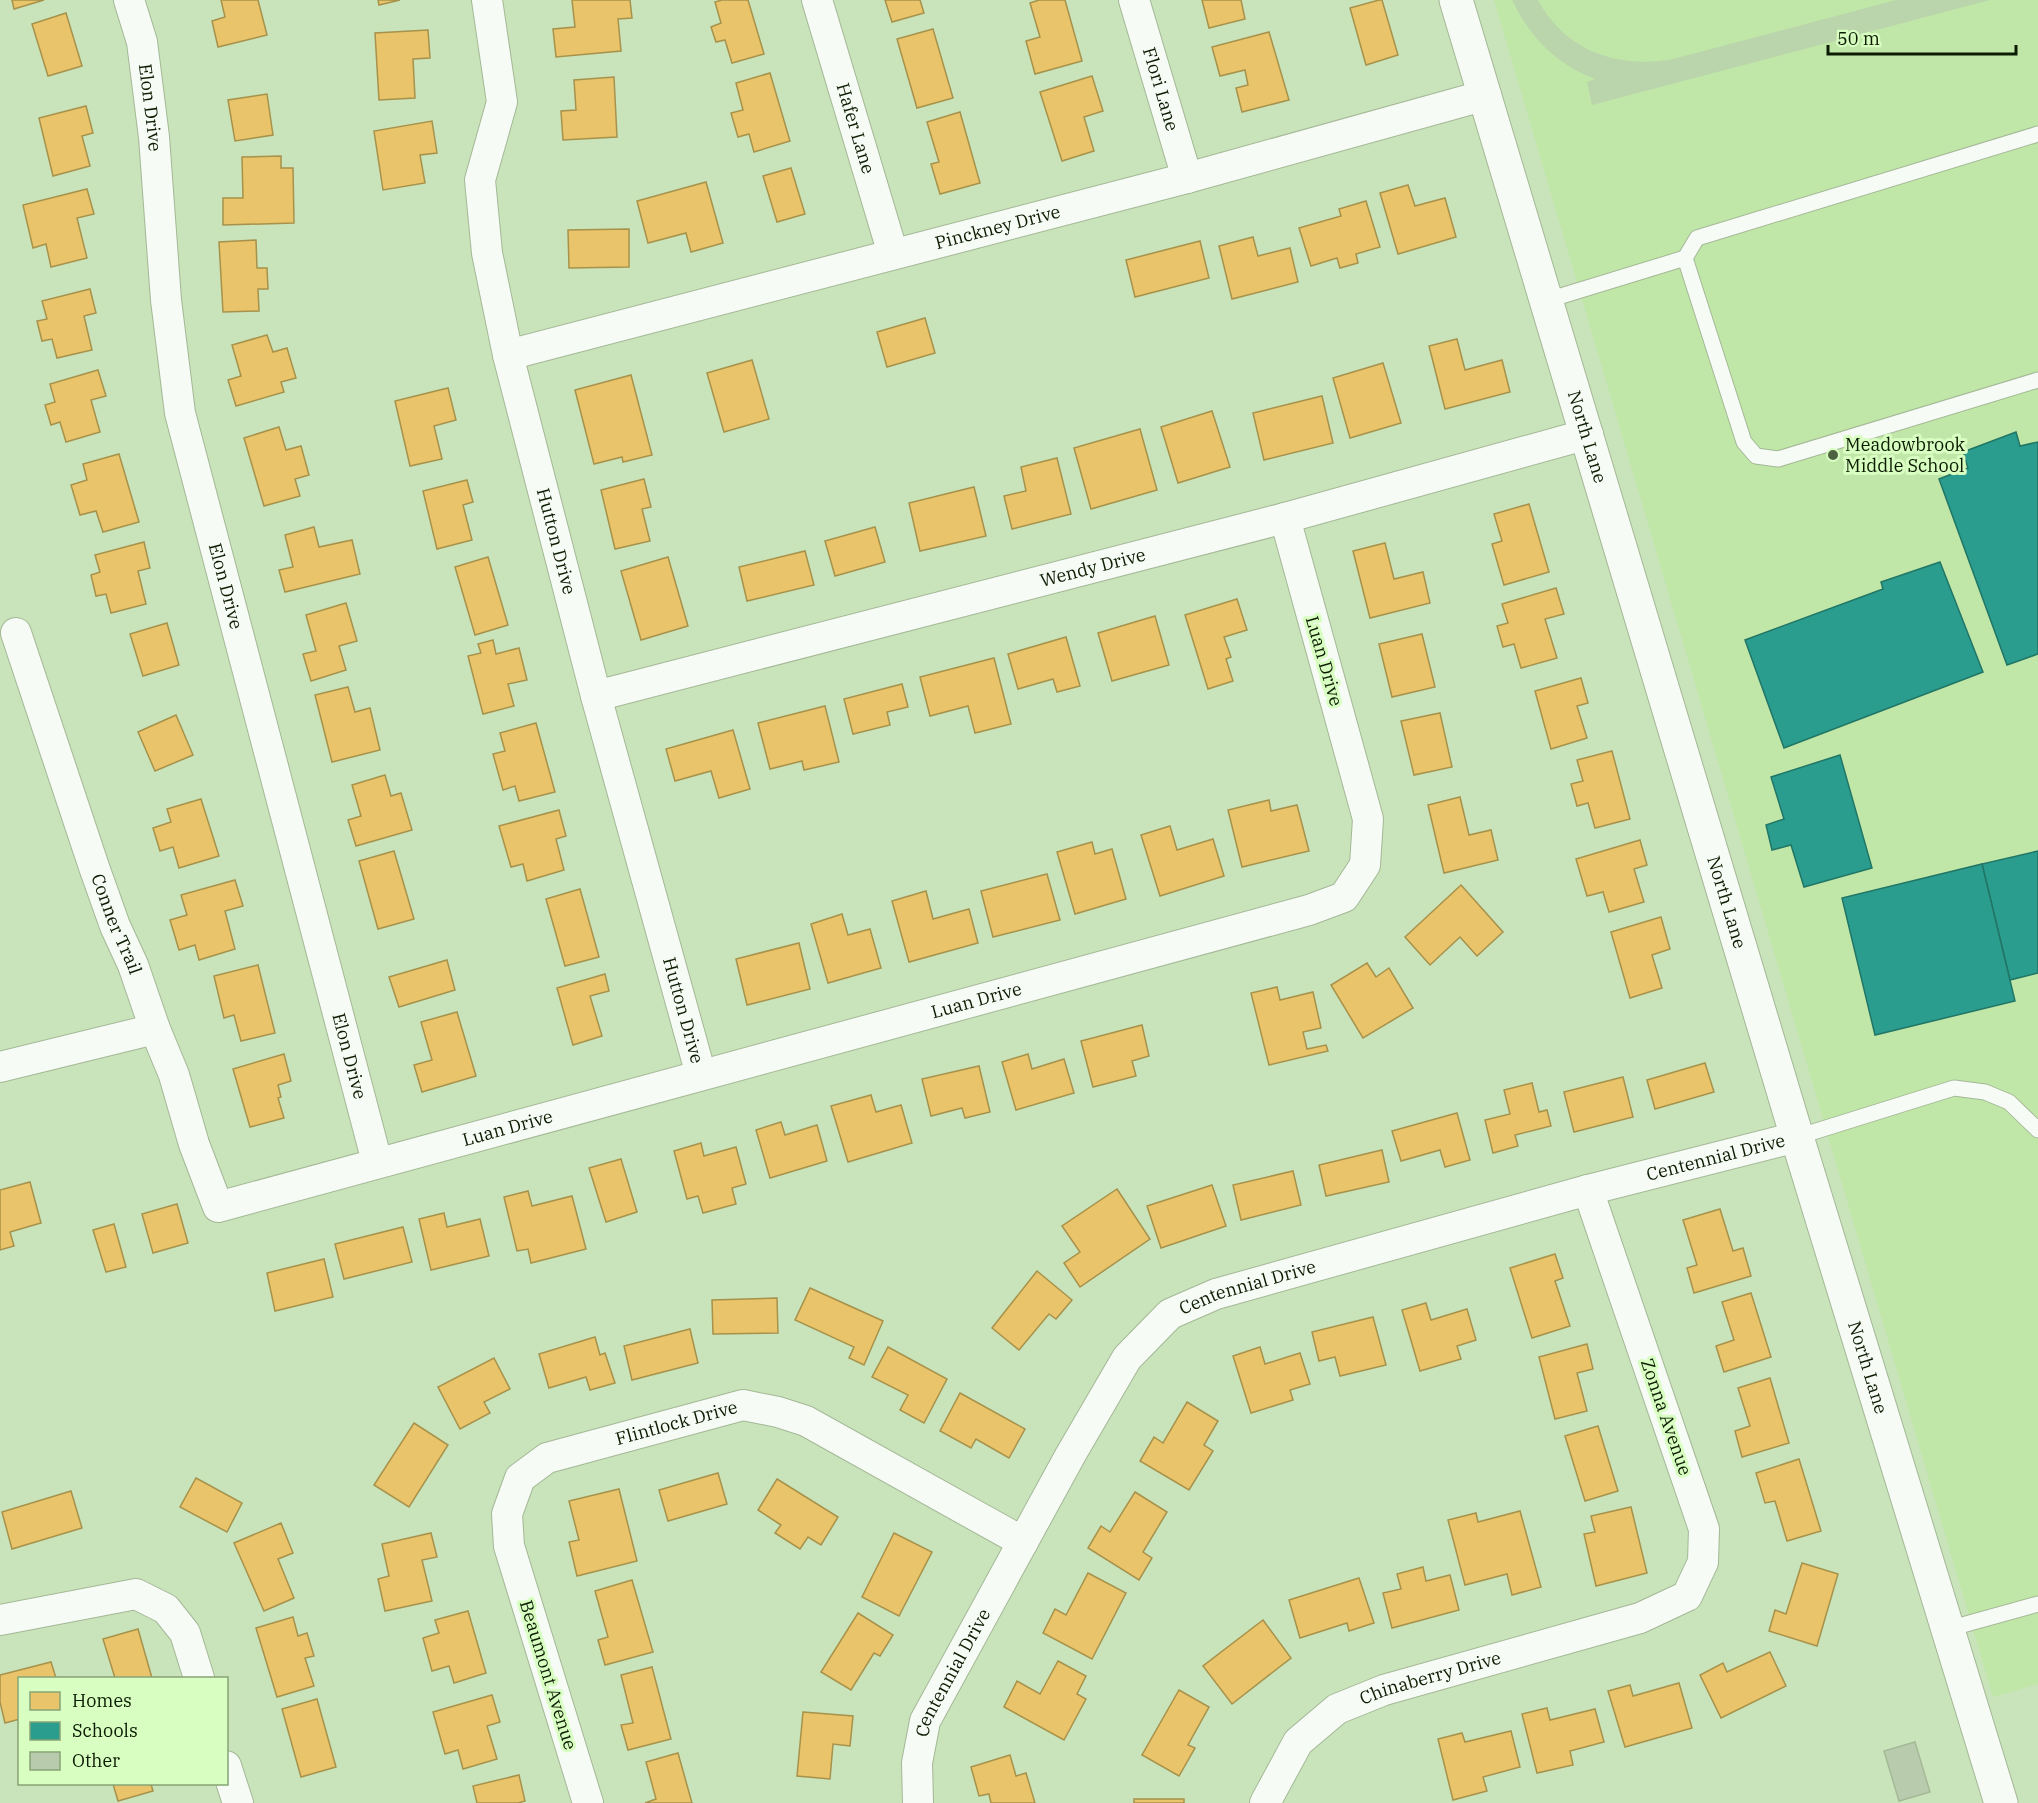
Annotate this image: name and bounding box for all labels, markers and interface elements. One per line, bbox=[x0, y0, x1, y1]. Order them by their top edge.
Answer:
scale bar bbox=[1828, 18, 2016, 56]
text: 50 m bbox=[1837, 27, 1880, 50]
street label: Flori Lane bbox=[1138, 44, 1184, 134]
street label: Elon Drive bbox=[134, 62, 167, 152]
street label: Hafer Lane bbox=[831, 80, 880, 176]
street label: Pinckney Drive bbox=[932, 200, 1063, 254]
street label: North Lane bbox=[1563, 387, 1612, 486]
place label: Meadowbrook Middle School bbox=[1845, 433, 1966, 477]
marker: Meadowbrook Middle School bbox=[1826, 448, 1840, 462]
street label: Hutton Drive bbox=[532, 485, 581, 597]
street label: Elon Drive bbox=[204, 540, 248, 632]
street label: Wendy Drive bbox=[1037, 543, 1148, 592]
street label: Luan Drive bbox=[1301, 613, 1348, 709]
street label: North Lane bbox=[1702, 853, 1752, 951]
street label: Conner Trail bbox=[86, 870, 147, 977]
street label: Hutton Drive bbox=[658, 955, 709, 1066]
street label: Luan Drive bbox=[929, 977, 1024, 1023]
street label: Elon Drive bbox=[327, 1010, 372, 1102]
street label: Luan Drive bbox=[460, 1104, 555, 1151]
street label: Centennial Drive bbox=[1644, 1128, 1787, 1186]
street label: Centennial Drive bbox=[1175, 1255, 1318, 1320]
street label: North Lane bbox=[1843, 1318, 1893, 1416]
street label: Zonna Avenue bbox=[1636, 1356, 1697, 1478]
street label: Flintlock Drive bbox=[613, 1395, 740, 1450]
street label: Beaumont Avenue bbox=[515, 1597, 582, 1753]
street label: Centennial Drive bbox=[910, 1604, 995, 1739]
street label: Chinaberry Drive bbox=[1356, 1646, 1503, 1710]
legend bbox=[18, 1677, 228, 1785]
text: Homes bbox=[72, 1689, 132, 1712]
text: Schools bbox=[72, 1719, 138, 1742]
text: Other bbox=[72, 1749, 120, 1772]

